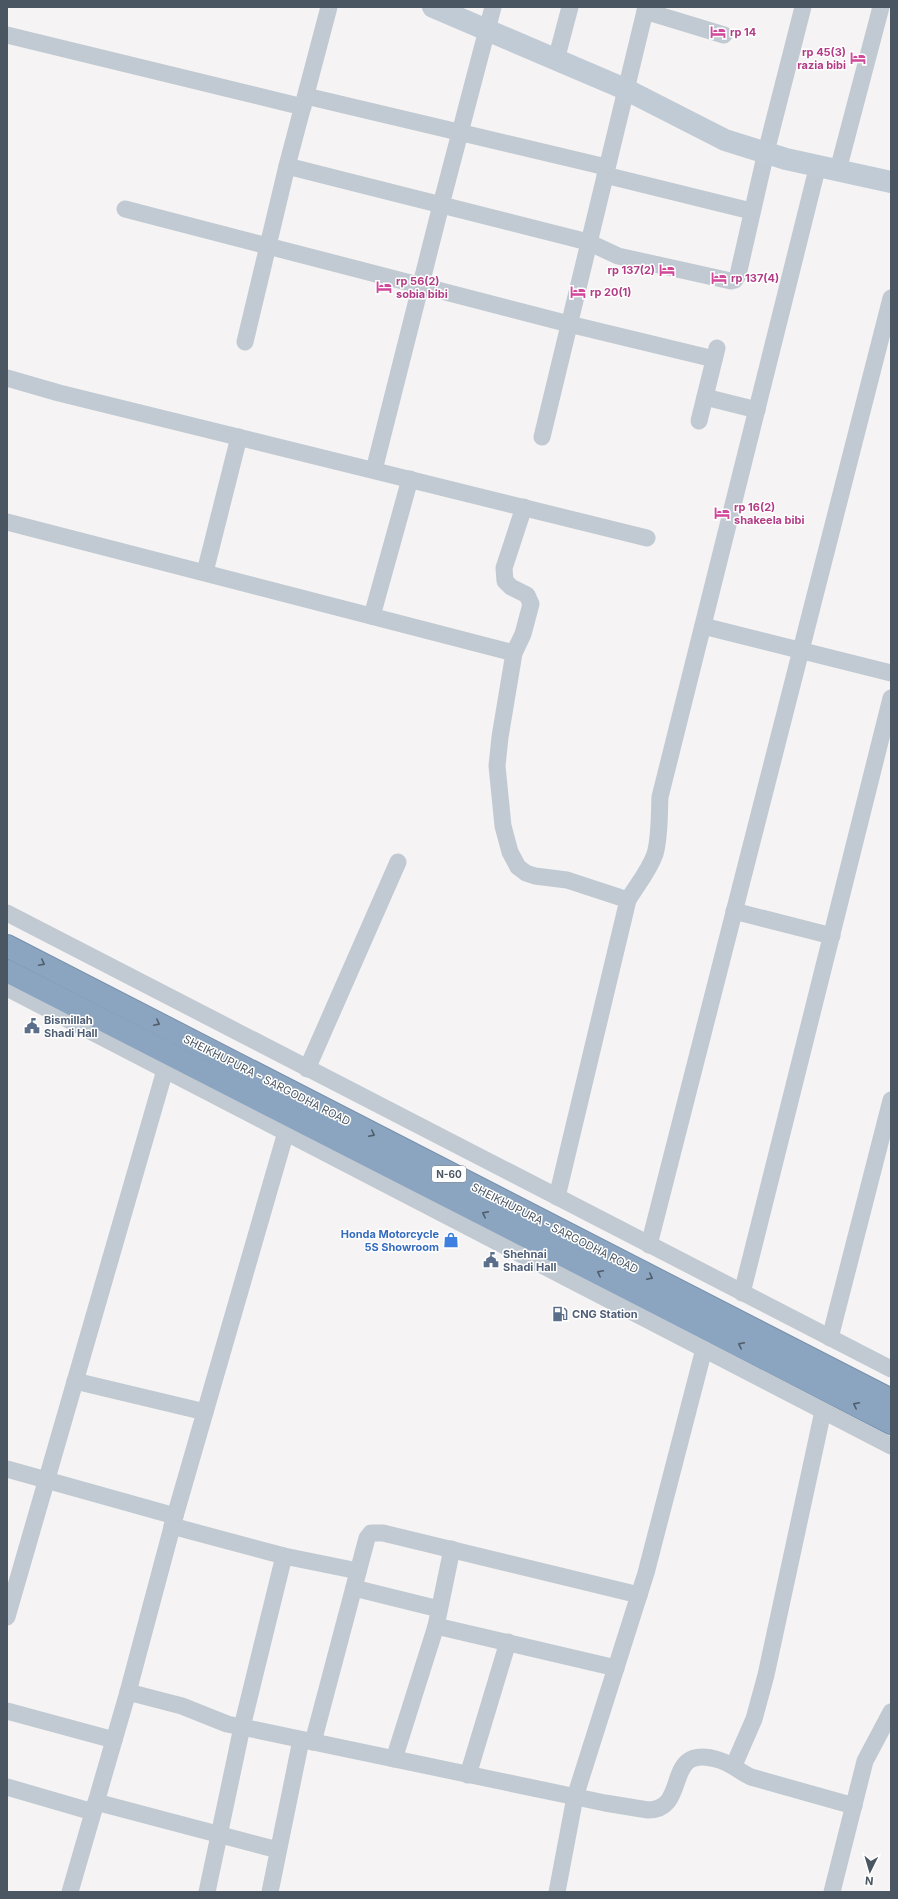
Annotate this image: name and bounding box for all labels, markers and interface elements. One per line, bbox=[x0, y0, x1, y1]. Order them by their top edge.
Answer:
hotel icon: rp 14 bbox=[709, 23, 727, 41]
place label: rp 14 bbox=[730, 25, 756, 39]
place label: rp 45(3) razia bibi bbox=[797, 45, 846, 72]
hotel icon: rp 45(3) razia bibi bbox=[849, 49, 867, 67]
hotel icon: rp 137(2) bbox=[658, 261, 676, 279]
place label: rp 137(2) bbox=[607, 263, 655, 277]
hotel icon: rp 137(4) bbox=[710, 269, 728, 287]
place label: rp 137(4) bbox=[731, 271, 779, 285]
place label: rp 56(2) sobia bibi bbox=[396, 274, 448, 301]
hotel icon: rp 56(2) sobia bibi bbox=[375, 278, 393, 296]
hotel icon: rp 20(1) bbox=[569, 283, 587, 301]
place label: rp 20(1) bbox=[590, 285, 631, 299]
place label: rp 16(2) shakeela bibi bbox=[734, 500, 804, 527]
hotel icon: rp 16(2) shakeela bibi bbox=[713, 504, 731, 522]
one-way arrow bbox=[37, 959, 45, 966]
place label: Bismillah Shadi Hall bbox=[44, 1013, 98, 1040]
public building icon: Bismillah Shadi Hall bbox=[23, 1017, 41, 1035]
one-way arrow bbox=[153, 1018, 160, 1026]
street label: SHEIKHUPURA - SARGODHA ROAD bbox=[181, 1032, 353, 1128]
one-way arrow bbox=[368, 1129, 375, 1137]
road number: N-60 bbox=[432, 1166, 466, 1182]
street label: SHEIKHUPURA - SARGODHA ROAD bbox=[469, 1180, 641, 1276]
one-way arrow bbox=[481, 1211, 489, 1219]
place label: Honda Motorcycle 5S Showroom bbox=[341, 1227, 439, 1254]
shop icon: Honda Motorcycle 5S Showroom bbox=[442, 1231, 460, 1249]
place label: Shehnai Shadi Hall bbox=[503, 1247, 557, 1274]
public building icon: Shehnai Shadi Hall bbox=[482, 1251, 500, 1269]
one-way arrow bbox=[597, 1270, 604, 1278]
one-way arrow bbox=[646, 1272, 653, 1279]
fuel station icon: CNG Station bbox=[551, 1305, 569, 1323]
place label: CNG Station bbox=[572, 1307, 638, 1321]
one-way arrow bbox=[738, 1343, 745, 1350]
one-way arrow bbox=[853, 1402, 861, 1410]
north arrow bbox=[850, 1851, 890, 1891]
text: N bbox=[864, 1874, 874, 1888]

